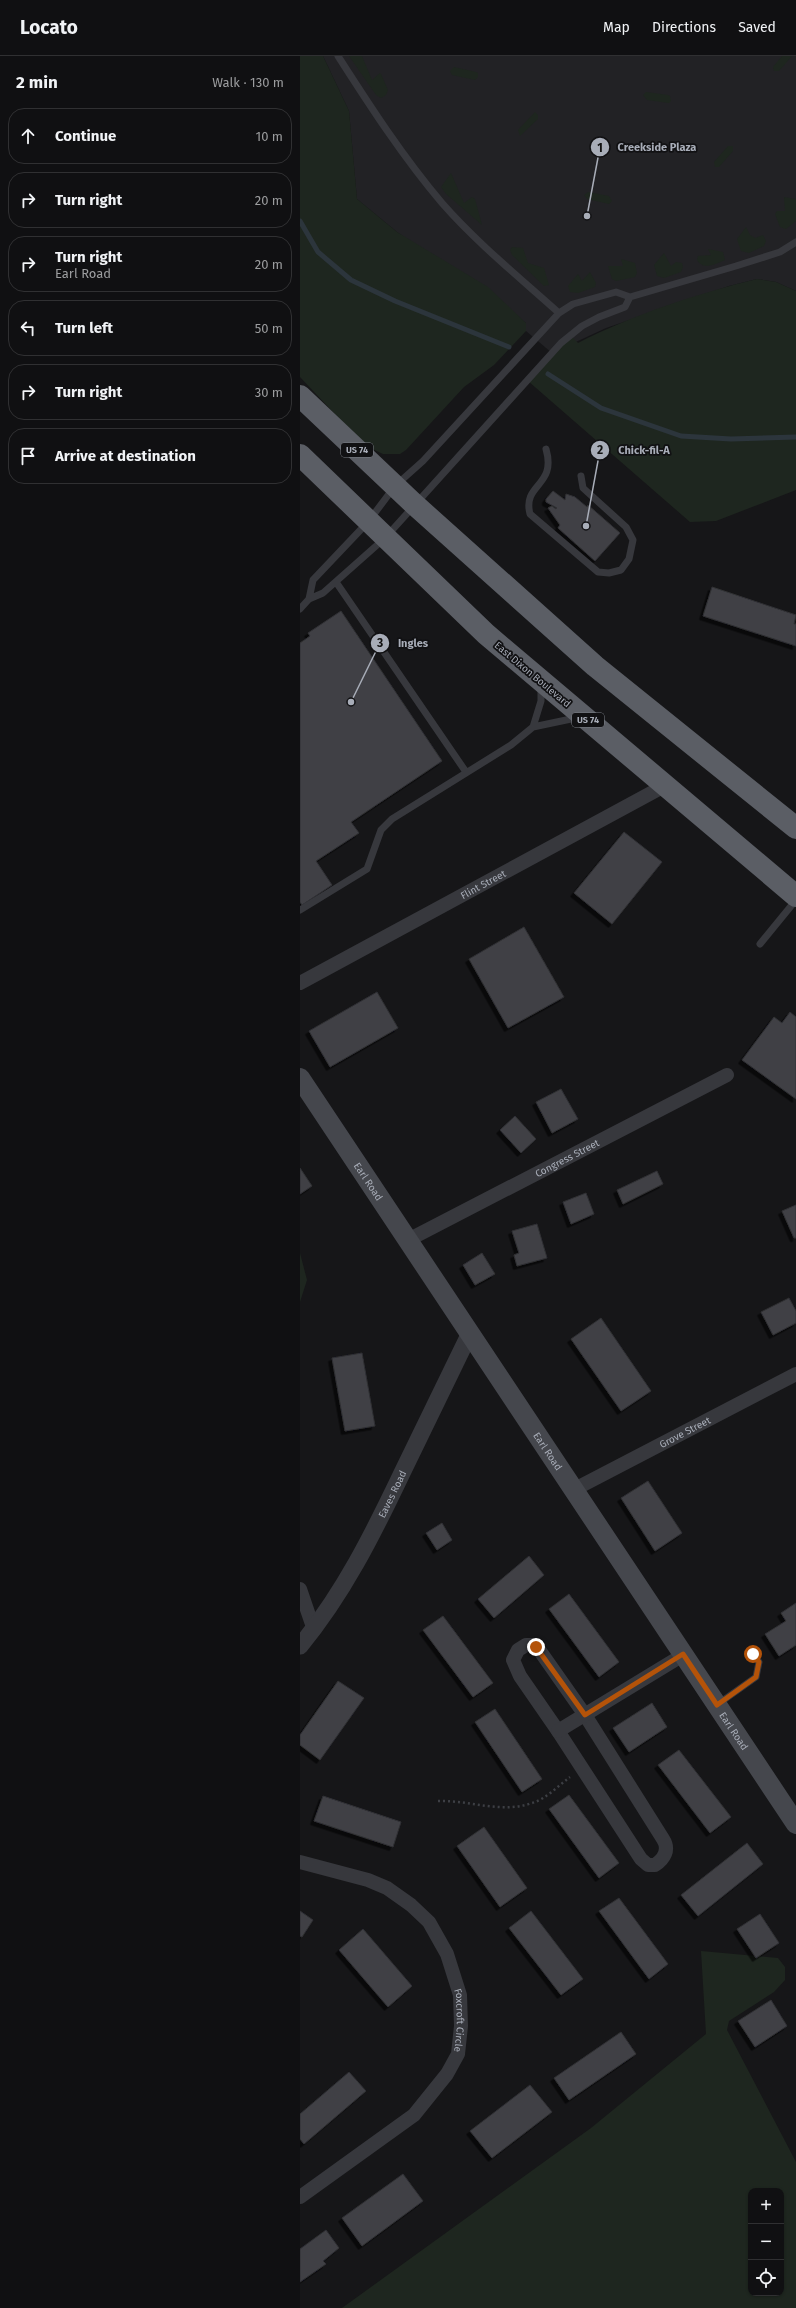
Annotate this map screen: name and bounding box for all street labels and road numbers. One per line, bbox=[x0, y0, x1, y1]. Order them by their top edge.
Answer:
road number: US 74 bbox=[341, 443, 373, 457]
street label: East Dixon Boulevard bbox=[492, 639, 573, 710]
road number: US 74 bbox=[572, 713, 604, 727]
street label: Flint Street bbox=[459, 868, 509, 902]
street label: Congress Street bbox=[533, 1137, 602, 1180]
street label: Earl Road bbox=[351, 1160, 385, 1203]
street label: Grove Street bbox=[658, 1414, 713, 1451]
street label: Earl Road bbox=[530, 1430, 564, 1473]
street label: Eaves Road bbox=[376, 1469, 409, 1520]
street label: Earl Road bbox=[716, 1710, 750, 1753]
street label: Foxcroft Circle bbox=[451, 1987, 466, 2053]

